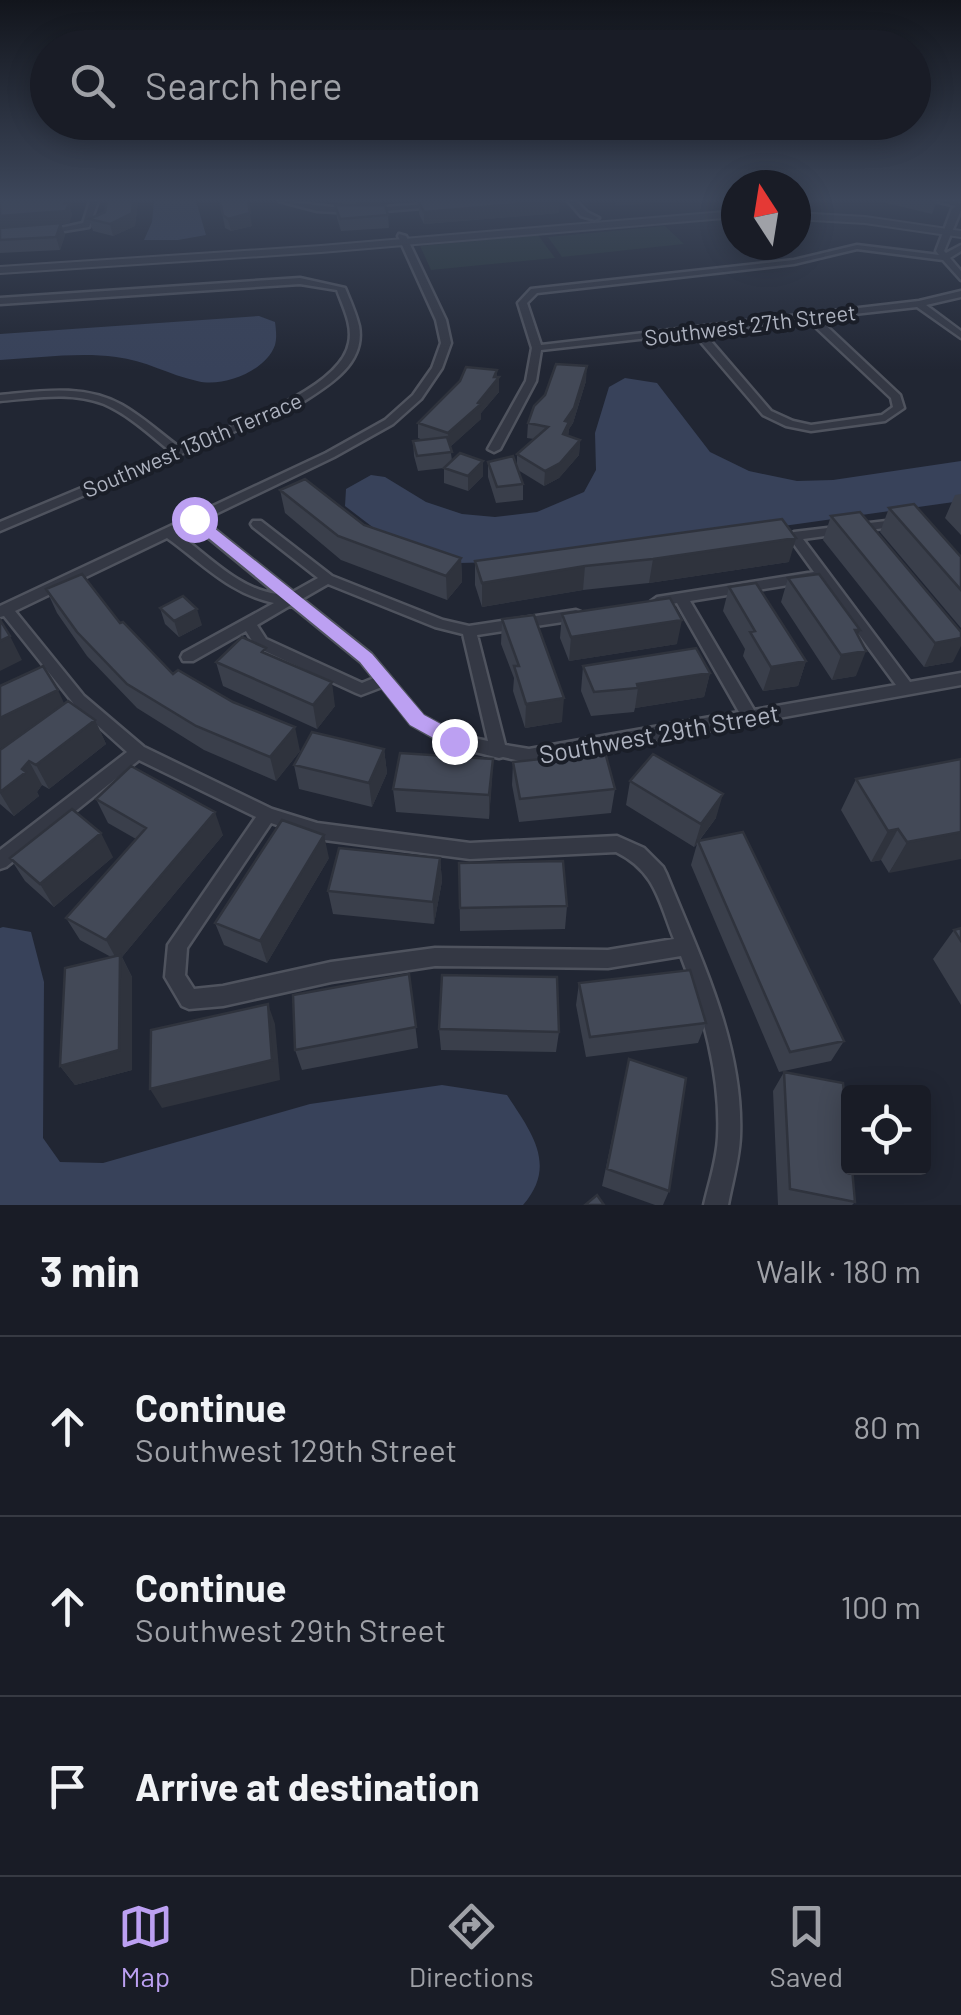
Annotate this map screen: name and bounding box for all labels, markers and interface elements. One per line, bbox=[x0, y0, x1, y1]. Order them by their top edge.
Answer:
search box bbox=[30, 30, 931, 140]
icon: search bbox=[65, 58, 120, 113]
text: Search here bbox=[145, 62, 343, 108]
north arrow bbox=[721, 170, 811, 260]
street label: Southwest 27th Street bbox=[643, 298, 857, 350]
street label: Southwest 130th Terrace bbox=[79, 386, 305, 502]
route start bbox=[172, 497, 218, 543]
street label: Southwest 29th Street bbox=[537, 697, 781, 769]
route end bbox=[432, 719, 478, 765]
map controls bbox=[841, 1085, 931, 1175]
button: locate bbox=[841, 1085, 931, 1175]
text: 3 min bbox=[40, 1245, 140, 1295]
text: Walk · 180 m bbox=[756, 1251, 921, 1289]
text: Continue bbox=[135, 1384, 286, 1430]
icon: ahead bbox=[40, 1399, 95, 1454]
text: 80 m bbox=[853, 1407, 921, 1445]
text: Southwest 129th Street bbox=[135, 1430, 457, 1468]
text: Continue bbox=[135, 1564, 286, 1610]
icon: ahead bbox=[40, 1579, 95, 1634]
text: 100 m bbox=[841, 1587, 921, 1625]
text: Southwest 29th Street bbox=[135, 1610, 446, 1648]
icon: arrive bbox=[40, 1759, 95, 1814]
text: Arrive at destination bbox=[135, 1763, 480, 1809]
tab: Map bbox=[118, 1899, 173, 1993]
tab: Directions bbox=[409, 1899, 534, 1993]
tab: Saved bbox=[770, 1899, 843, 1993]

